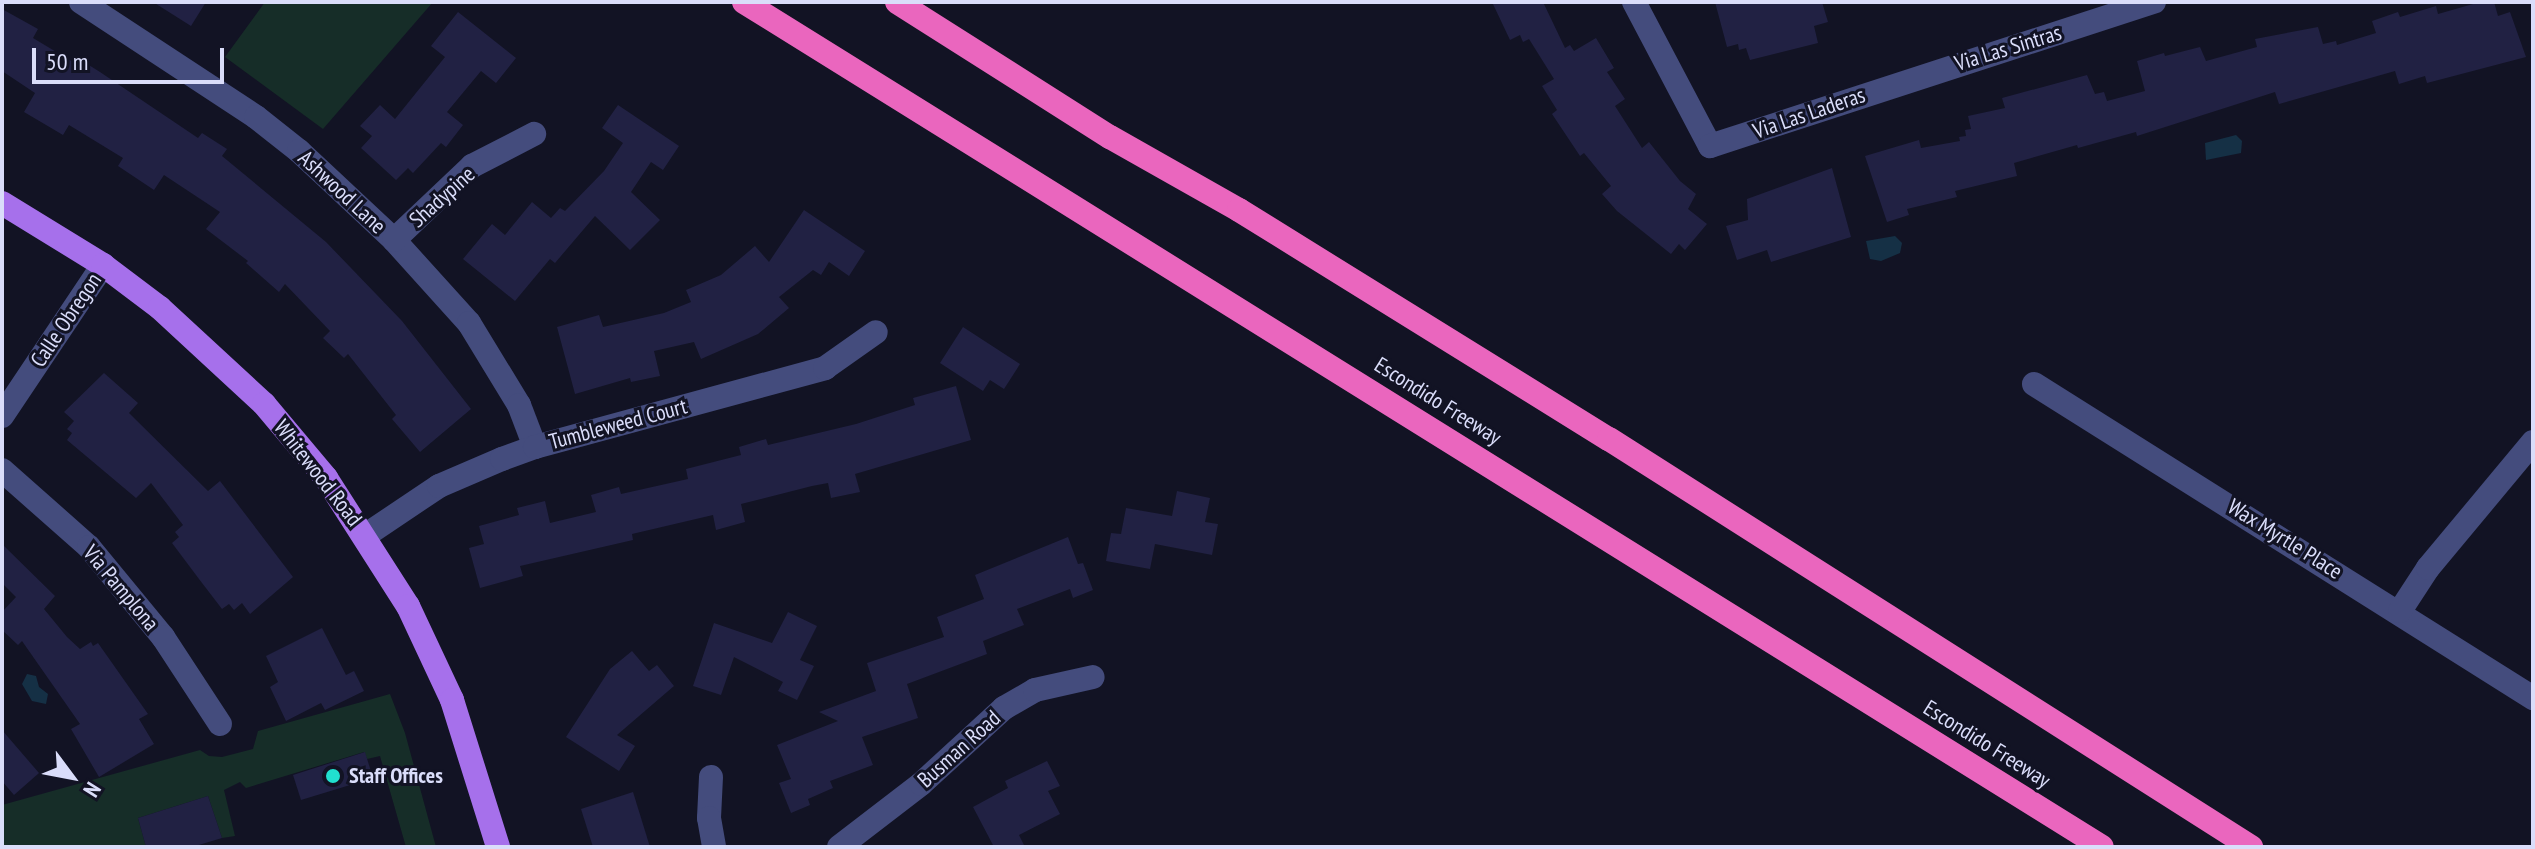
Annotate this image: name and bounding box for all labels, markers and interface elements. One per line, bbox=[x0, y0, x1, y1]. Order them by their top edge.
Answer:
street label: Via Las Sintras bbox=[1951, 19, 2065, 77]
scale bar bbox=[36, 32, 228, 82]
text: 50 m bbox=[46, 46, 88, 77]
street label: Via Las Laderas bbox=[1750, 82, 1868, 144]
street label: Ashwood Lane bbox=[293, 145, 391, 239]
street label: Shadypine bbox=[404, 161, 480, 233]
street label: Calle Obregon bbox=[25, 268, 107, 372]
street label: Escondido Freeway bbox=[1370, 352, 1506, 450]
street label: Tumbleweed Court bbox=[546, 393, 690, 455]
street label: Whitewood Road bbox=[268, 415, 368, 531]
street label: Wax Myrtle Place bbox=[2223, 493, 2347, 585]
street label: Via Pamplona bbox=[78, 540, 164, 636]
street label: Escondido Freeway bbox=[1919, 695, 2055, 793]
street label: Busman Road bbox=[912, 705, 1006, 793]
north arrow bbox=[32, 737, 112, 817]
place label: Staff Offices bbox=[349, 763, 443, 789]
marker: Staff Offices bbox=[324, 767, 342, 785]
text: N bbox=[77, 777, 107, 802]

